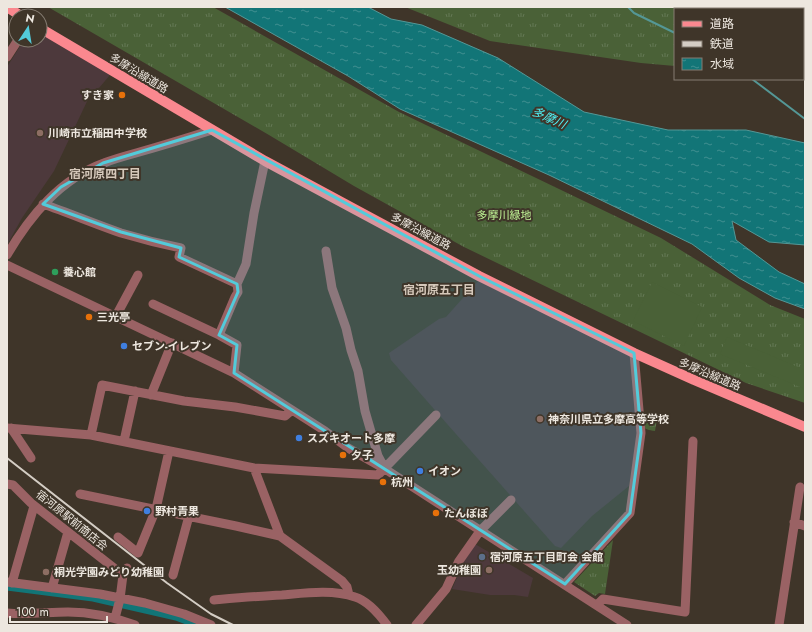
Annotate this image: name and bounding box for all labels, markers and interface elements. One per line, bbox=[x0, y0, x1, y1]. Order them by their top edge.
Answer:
north arrow bbox=[8, 8, 48, 48]
legend bbox=[674, 8, 804, 80]
text: N bbox=[24, 9, 36, 27]
text: 道路 bbox=[710, 15, 734, 33]
text: 鉄道 bbox=[710, 35, 734, 53]
street label: 多摩沿線道路 bbox=[107, 49, 171, 97]
text: 水域 bbox=[710, 55, 734, 73]
place label: すき家 bbox=[81, 87, 114, 103]
marker: すき家 bbox=[117, 90, 127, 100]
water label: 多摩川 bbox=[529, 102, 571, 134]
place label: 川崎市立稲田中学校 bbox=[48, 125, 147, 141]
marker: 川崎市立稲田中学校 bbox=[35, 128, 45, 138]
district label: 宿河原四丁目 bbox=[69, 165, 141, 183]
park label: 多摩川緑地 bbox=[477, 207, 532, 223]
street label: 多摩沿線道路 bbox=[388, 208, 454, 254]
place label: 養心館 bbox=[63, 264, 96, 280]
marker: 養心館 bbox=[50, 267, 60, 277]
district label: 宿河原五丁目 bbox=[403, 281, 475, 299]
place label: 三光亭 bbox=[97, 309, 130, 325]
marker: 三光亭 bbox=[84, 312, 94, 322]
place label: セブン-イレブン bbox=[132, 338, 211, 354]
marker: セブン-イレブン bbox=[119, 341, 129, 351]
street label: 多摩沿線道路 bbox=[676, 354, 744, 394]
place label: 神奈川県立多摩高等学校 bbox=[548, 411, 669, 427]
marker: 神奈川県立多摩高等学校 bbox=[535, 414, 545, 424]
place label: スズキオート多摩 bbox=[307, 430, 395, 446]
marker: スズキオート多摩 bbox=[294, 433, 304, 443]
place label: 夕子 bbox=[351, 447, 373, 463]
marker: 夕子 bbox=[338, 450, 348, 460]
place label: イオン bbox=[428, 463, 461, 479]
marker: イオン bbox=[415, 466, 425, 476]
place label: 杭州 bbox=[391, 474, 413, 490]
marker: 杭州 bbox=[378, 477, 388, 487]
street label: 宿河原駅前商店会 bbox=[33, 486, 111, 554]
place label: 野村青果 bbox=[155, 503, 199, 519]
place label: たんぽぽ bbox=[444, 505, 488, 521]
marker: 野村青果 bbox=[142, 506, 152, 516]
marker: たんぽぽ bbox=[431, 508, 441, 518]
place label: 宿河原五丁目町会 会館 bbox=[490, 549, 603, 565]
marker: 宿河原五丁目町会 会館 bbox=[477, 552, 487, 562]
place label: 玉幼稚園 bbox=[437, 562, 481, 578]
place label: 桐光学園みどり幼稚園 bbox=[54, 564, 164, 580]
marker: 玉幼稚園 bbox=[484, 565, 494, 575]
marker: 桐光学園みどり幼稚園 bbox=[41, 567, 51, 577]
scale bar bbox=[10, 598, 107, 624]
text: 100 m bbox=[16, 603, 49, 621]

